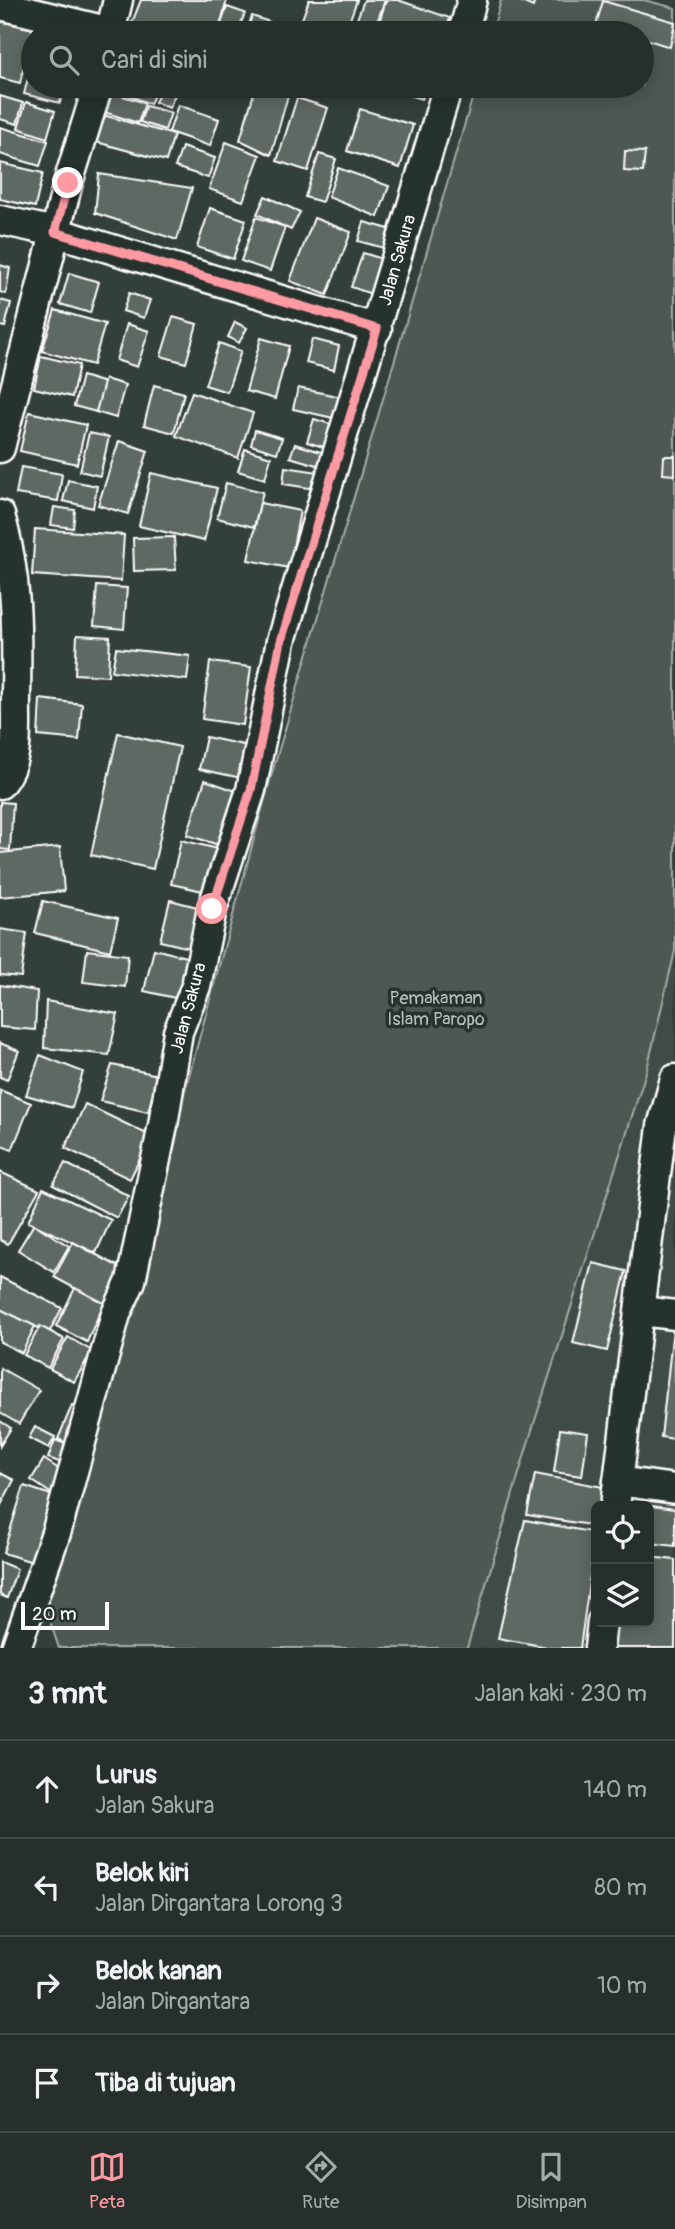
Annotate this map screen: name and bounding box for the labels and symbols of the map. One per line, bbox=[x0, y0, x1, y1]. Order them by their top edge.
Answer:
route end bbox=[52, 167, 83, 198]
street label: Jalan Sakura bbox=[374, 212, 421, 308]
route start bbox=[196, 893, 227, 924]
street label: Jalan Sakura bbox=[165, 960, 212, 1056]
park label: Pemakaman Islam Paropo bbox=[387, 987, 485, 1031]
scale bar bbox=[21, 1599, 108, 1631]

